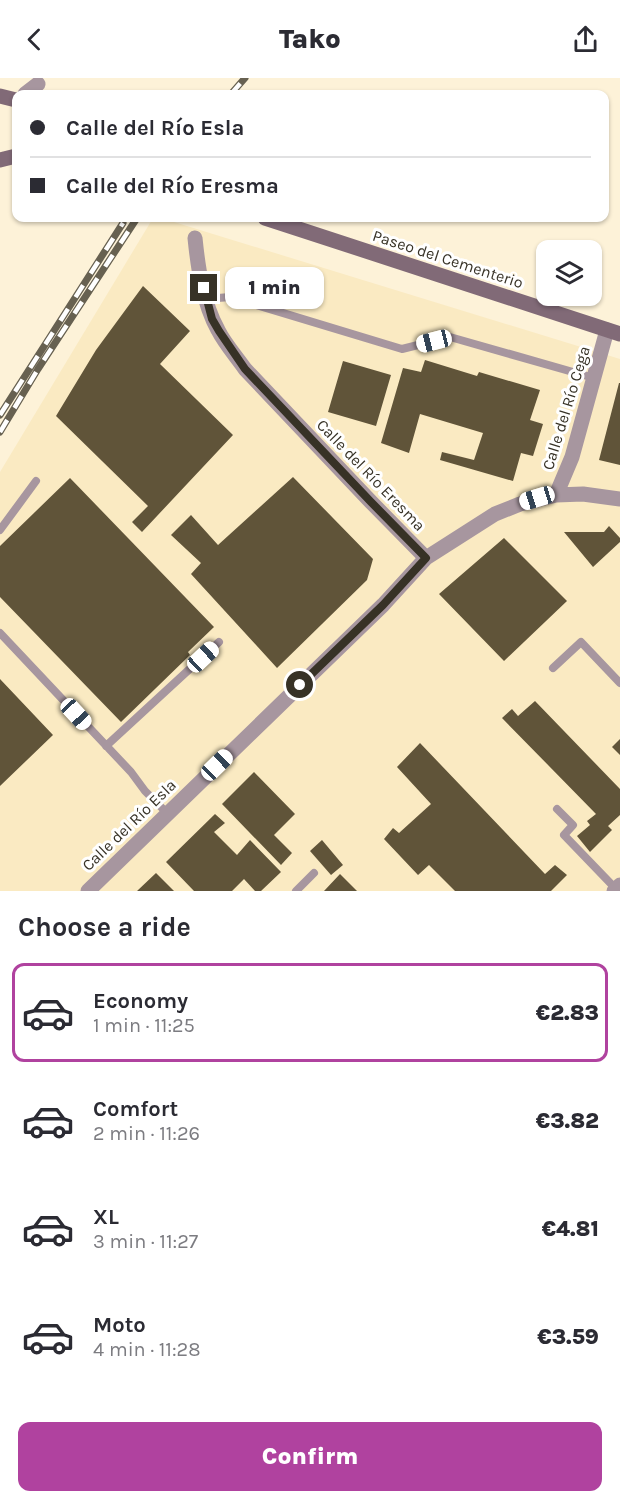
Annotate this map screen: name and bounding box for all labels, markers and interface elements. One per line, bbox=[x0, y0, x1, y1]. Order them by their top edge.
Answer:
icon: back bbox=[18, 23, 51, 56]
text: Tako bbox=[279, 23, 341, 55]
icon: share bbox=[569, 23, 602, 56]
text: Calle del Río Esla bbox=[66, 115, 244, 141]
text: Calle del Río Eresma bbox=[66, 173, 279, 199]
street label: Paseo del Cementerio bbox=[370, 226, 526, 292]
map controls bbox=[536, 240, 602, 306]
button: layers bbox=[536, 240, 602, 306]
callout: 1 min bbox=[225, 267, 324, 309]
route end bbox=[190, 274, 217, 301]
text: 1 min bbox=[248, 276, 301, 299]
car bbox=[414, 328, 454, 354]
street label: Calle del Río Cega bbox=[538, 344, 594, 472]
street label: Calle del Río Eresma bbox=[313, 415, 429, 535]
car bbox=[517, 484, 557, 512]
car bbox=[184, 638, 222, 676]
route start bbox=[286, 671, 313, 698]
car bbox=[57, 695, 95, 733]
car bbox=[198, 746, 236, 784]
street label: Calle del Río Esla bbox=[78, 775, 180, 875]
text: Choose a ride bbox=[18, 911, 191, 943]
icon: car bbox=[21, 986, 75, 1040]
text: Economy bbox=[93, 988, 188, 1014]
text: €2.83 bbox=[536, 1000, 599, 1026]
text: 1 min · 11:25 bbox=[93, 1014, 195, 1037]
icon: car bbox=[21, 1094, 75, 1148]
text: Comfort bbox=[93, 1096, 178, 1122]
text: €3.82 bbox=[536, 1108, 599, 1134]
text: 2 min · 11:26 bbox=[93, 1122, 200, 1145]
icon: car bbox=[21, 1202, 75, 1256]
text: XL bbox=[93, 1204, 119, 1230]
text: €4.81 bbox=[542, 1216, 599, 1242]
text: 3 min · 11:27 bbox=[93, 1230, 198, 1253]
icon: car bbox=[21, 1310, 75, 1364]
text: Moto bbox=[93, 1312, 146, 1338]
text: €3.59 bbox=[537, 1324, 599, 1350]
text: 4 min · 11:28 bbox=[93, 1338, 200, 1361]
button: Confirm bbox=[18, 1422, 602, 1491]

